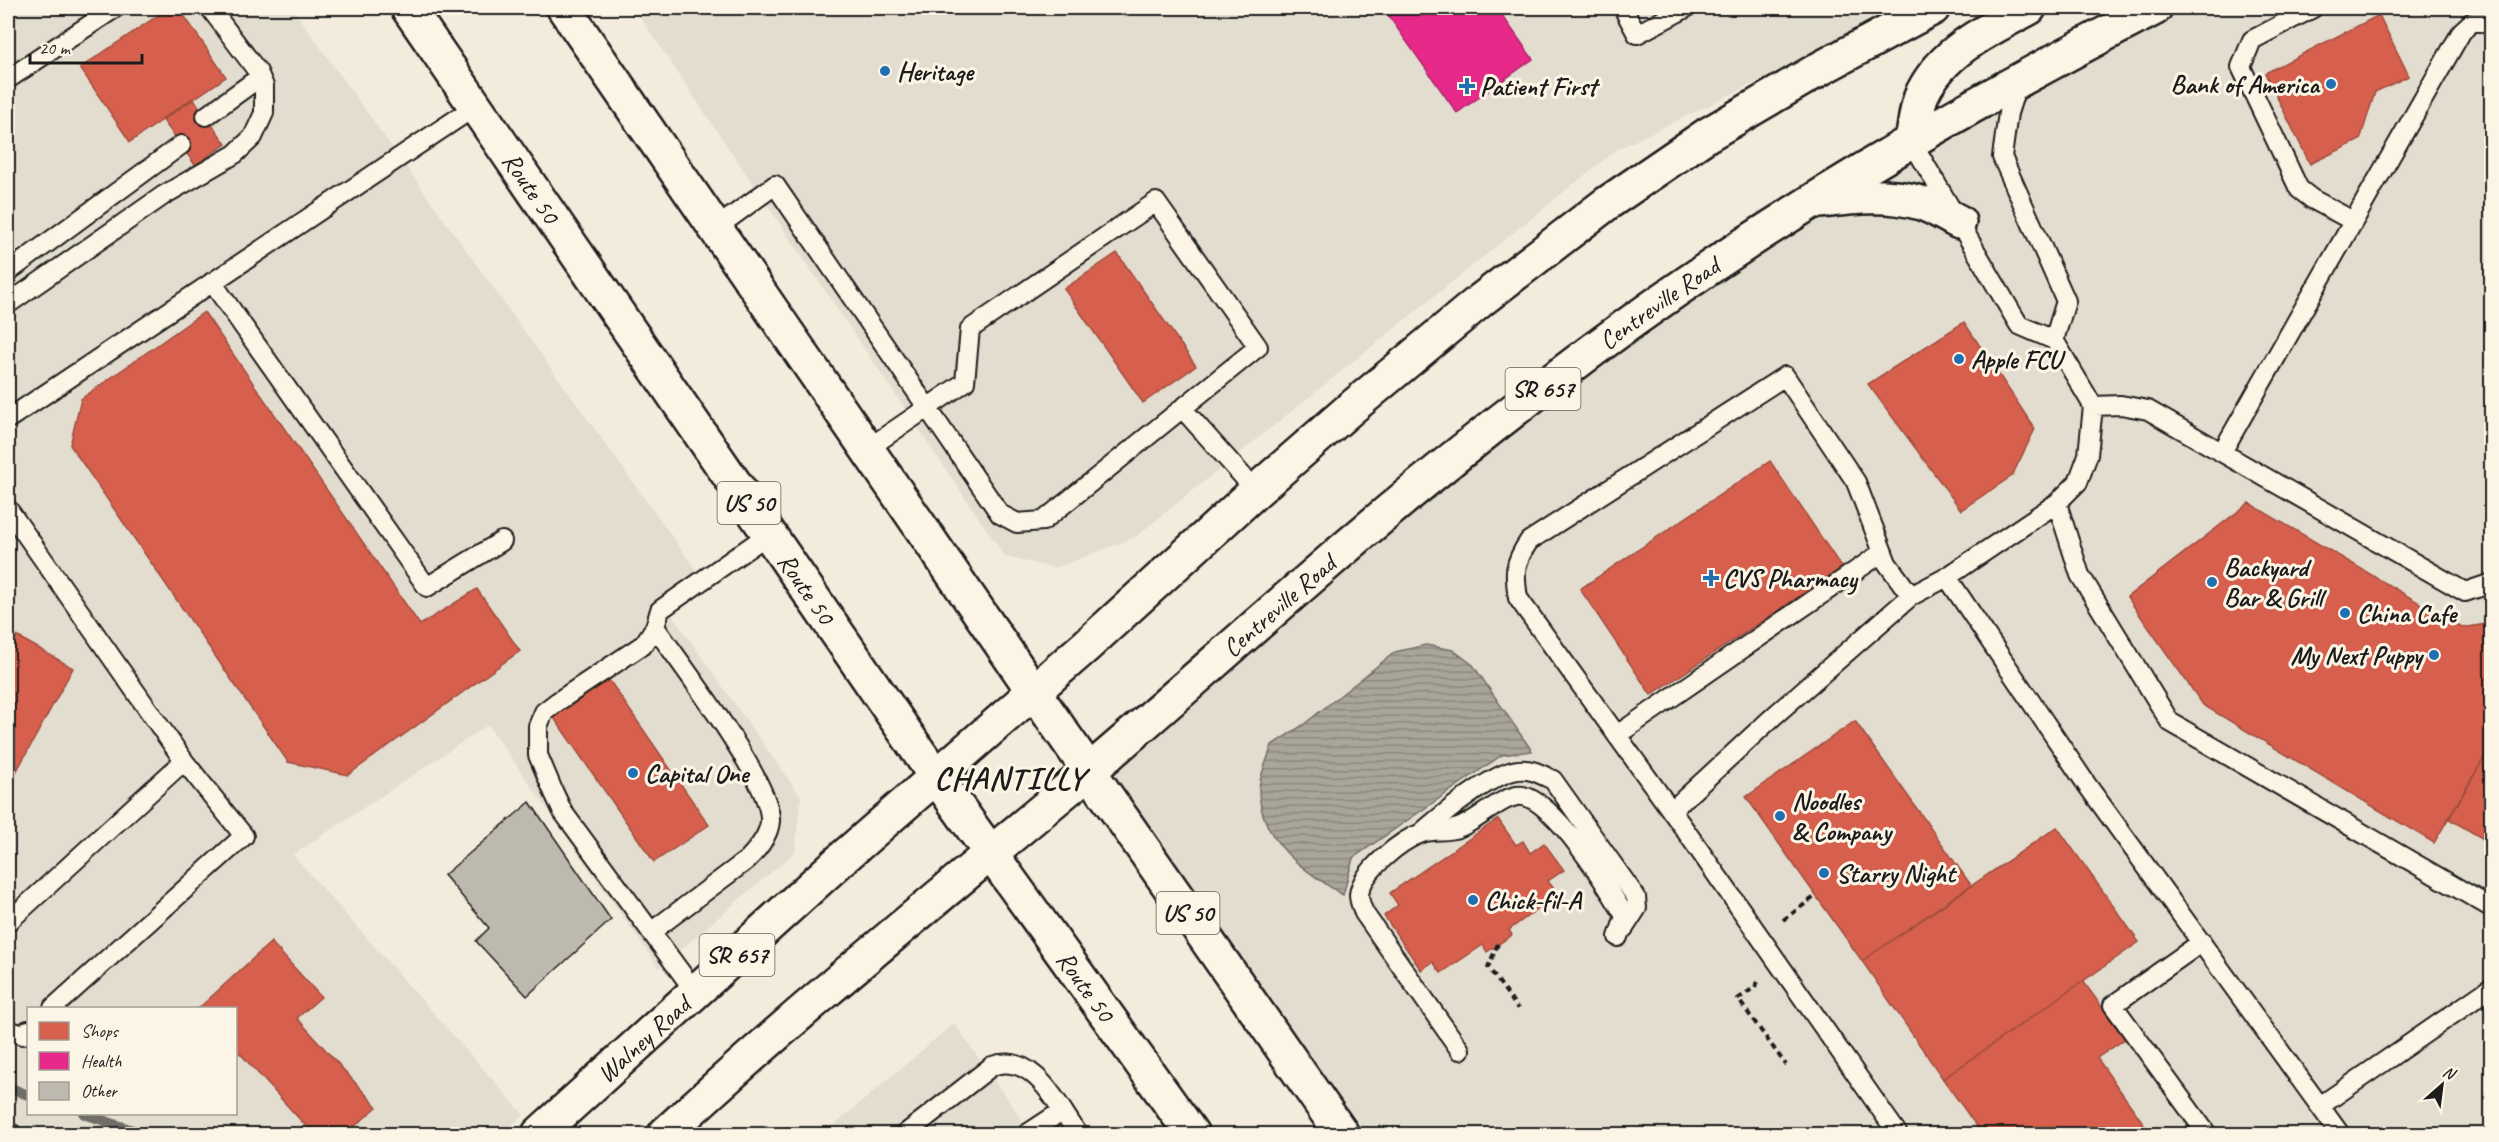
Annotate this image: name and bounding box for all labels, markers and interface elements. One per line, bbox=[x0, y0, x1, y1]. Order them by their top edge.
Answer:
scale bar bbox=[30, 27, 142, 65]
text: 20 m bbox=[39, 37, 72, 59]
place label: Heritage bbox=[897, 55, 975, 88]
marker: Heritage bbox=[878, 64, 892, 78]
place label: Bank of America bbox=[2171, 68, 2321, 101]
place label: Patient First bbox=[1480, 70, 1601, 103]
marker: Patient First bbox=[1458, 77, 1476, 95]
marker: Bank of America bbox=[2324, 77, 2338, 91]
street label: Route 50 bbox=[495, 146, 568, 232]
street label: Centreville Road bbox=[1592, 248, 1729, 357]
place label: Apple FCU bbox=[1971, 343, 2066, 376]
marker: Apple FCU bbox=[1952, 352, 1966, 366]
road number: SR 657 bbox=[1506, 368, 1580, 410]
road number: US 50 bbox=[718, 482, 780, 524]
street label: Centreville Road bbox=[1216, 545, 1345, 664]
street label: Route 50 bbox=[770, 547, 843, 633]
place label: Backyard Bar & Grill bbox=[2224, 551, 2328, 614]
place label: CVS Pharmacy bbox=[1723, 562, 1859, 595]
marker: CVS Pharmacy bbox=[1704, 571, 1718, 585]
marker: Backyard Bar & Grill bbox=[2205, 575, 2219, 589]
place label: China Cafe bbox=[2357, 597, 2458, 630]
marker: China Cafe bbox=[2338, 606, 2352, 620]
place label: My Next Puppy bbox=[2291, 639, 2425, 672]
marker: My Next Puppy bbox=[2427, 648, 2441, 662]
place label: Capital One bbox=[645, 757, 750, 790]
district label: CHANTILLY bbox=[934, 758, 1091, 799]
marker: Capital One bbox=[626, 766, 640, 780]
place label: Noodles & Company bbox=[1792, 785, 1894, 848]
marker: Noodles & Company bbox=[1773, 809, 1787, 823]
place label: Starry Night bbox=[1836, 857, 1957, 890]
marker: Starry Night bbox=[1817, 866, 1831, 880]
place label: Chick-fil-A bbox=[1485, 884, 1582, 917]
road number: US 50 bbox=[1156, 892, 1220, 934]
marker: Chick-fil-A bbox=[1466, 893, 1480, 907]
road number: SR 657 bbox=[700, 934, 774, 976]
street label: Route 50 bbox=[1049, 944, 1123, 1030]
street label: Walney Road bbox=[590, 986, 700, 1090]
legend bbox=[27, 1007, 237, 1115]
text: Shops bbox=[81, 1020, 120, 1042]
text: Health bbox=[81, 1050, 122, 1072]
north arrow bbox=[2412, 1055, 2472, 1115]
text: N bbox=[2440, 1061, 2460, 1085]
text: Other bbox=[81, 1080, 118, 1102]

